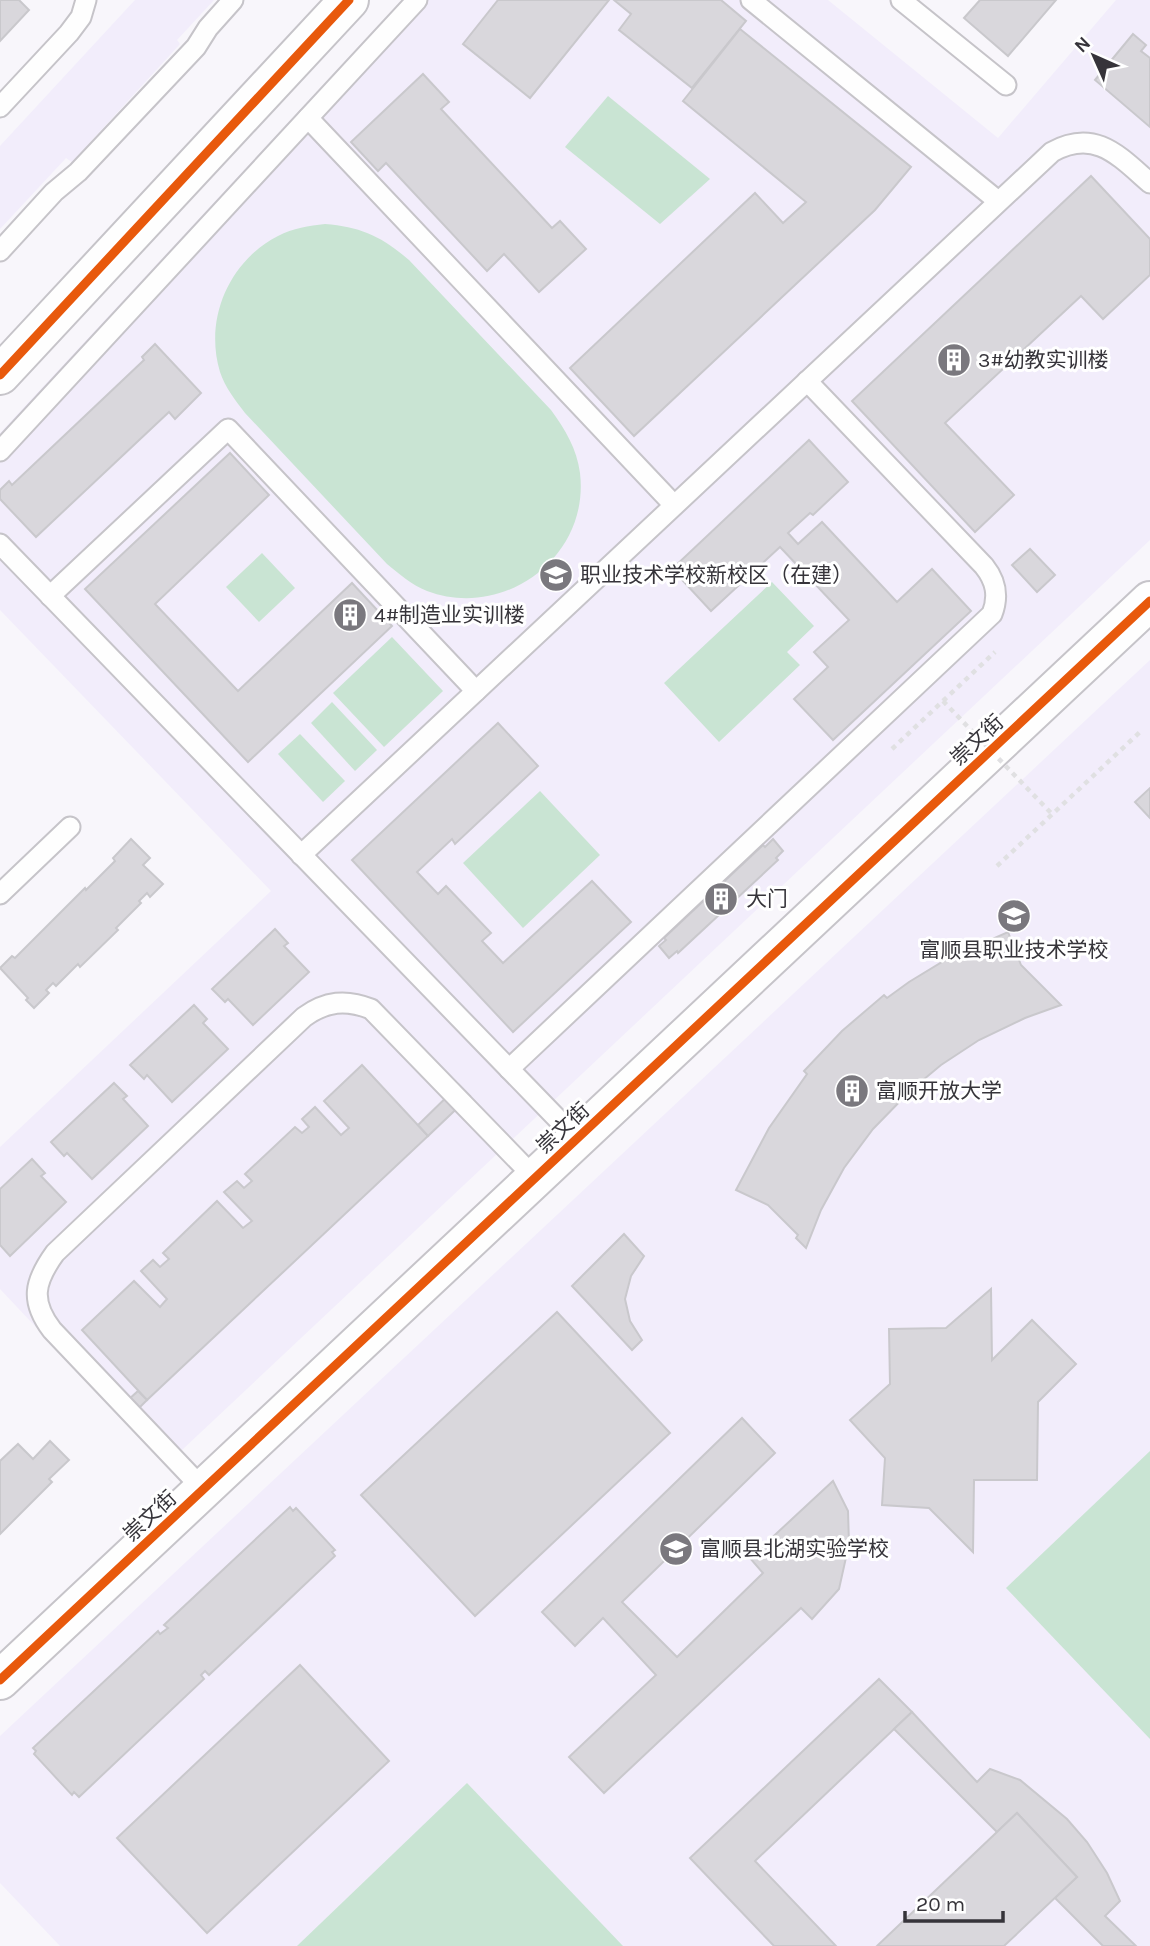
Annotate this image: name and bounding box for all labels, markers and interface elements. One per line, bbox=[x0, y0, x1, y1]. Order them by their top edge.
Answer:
north arrow bbox=[1059, 21, 1129, 91]
text: N bbox=[1070, 32, 1095, 57]
building icon: 3#幼教实训楼 bbox=[935, 341, 973, 379]
place label: 3#幼教实训楼 bbox=[978, 348, 1109, 372]
school or university icon: 职业技术学校新校区（在建） bbox=[537, 556, 575, 594]
place label: 职业技术学校新校区（在建） bbox=[580, 563, 853, 587]
building icon: 4#制造业实训楼 bbox=[331, 596, 369, 634]
place label: 4#制造业实训楼 bbox=[374, 603, 525, 627]
street label: 崇文街 bbox=[946, 710, 1008, 770]
building icon: 大门 bbox=[702, 880, 740, 918]
place label: 大门 bbox=[746, 887, 788, 911]
school or university icon: 富顺县职业技术学校 bbox=[995, 897, 1033, 935]
place label: 富顺县职业技术学校 bbox=[920, 938, 1109, 962]
building icon: 富顺开放大学 bbox=[833, 1072, 871, 1110]
place label: 富顺开放大学 bbox=[876, 1079, 1002, 1103]
street label: 崇文街 bbox=[532, 1098, 594, 1158]
street label: 崇文街 bbox=[119, 1486, 181, 1546]
school or university icon: 富顺县北湖实验学校 bbox=[657, 1530, 695, 1568]
place label: 富顺县北湖实验学校 bbox=[700, 1537, 889, 1561]
scale bar bbox=[905, 1880, 1003, 1924]
text: 20 m bbox=[916, 1892, 965, 1916]

